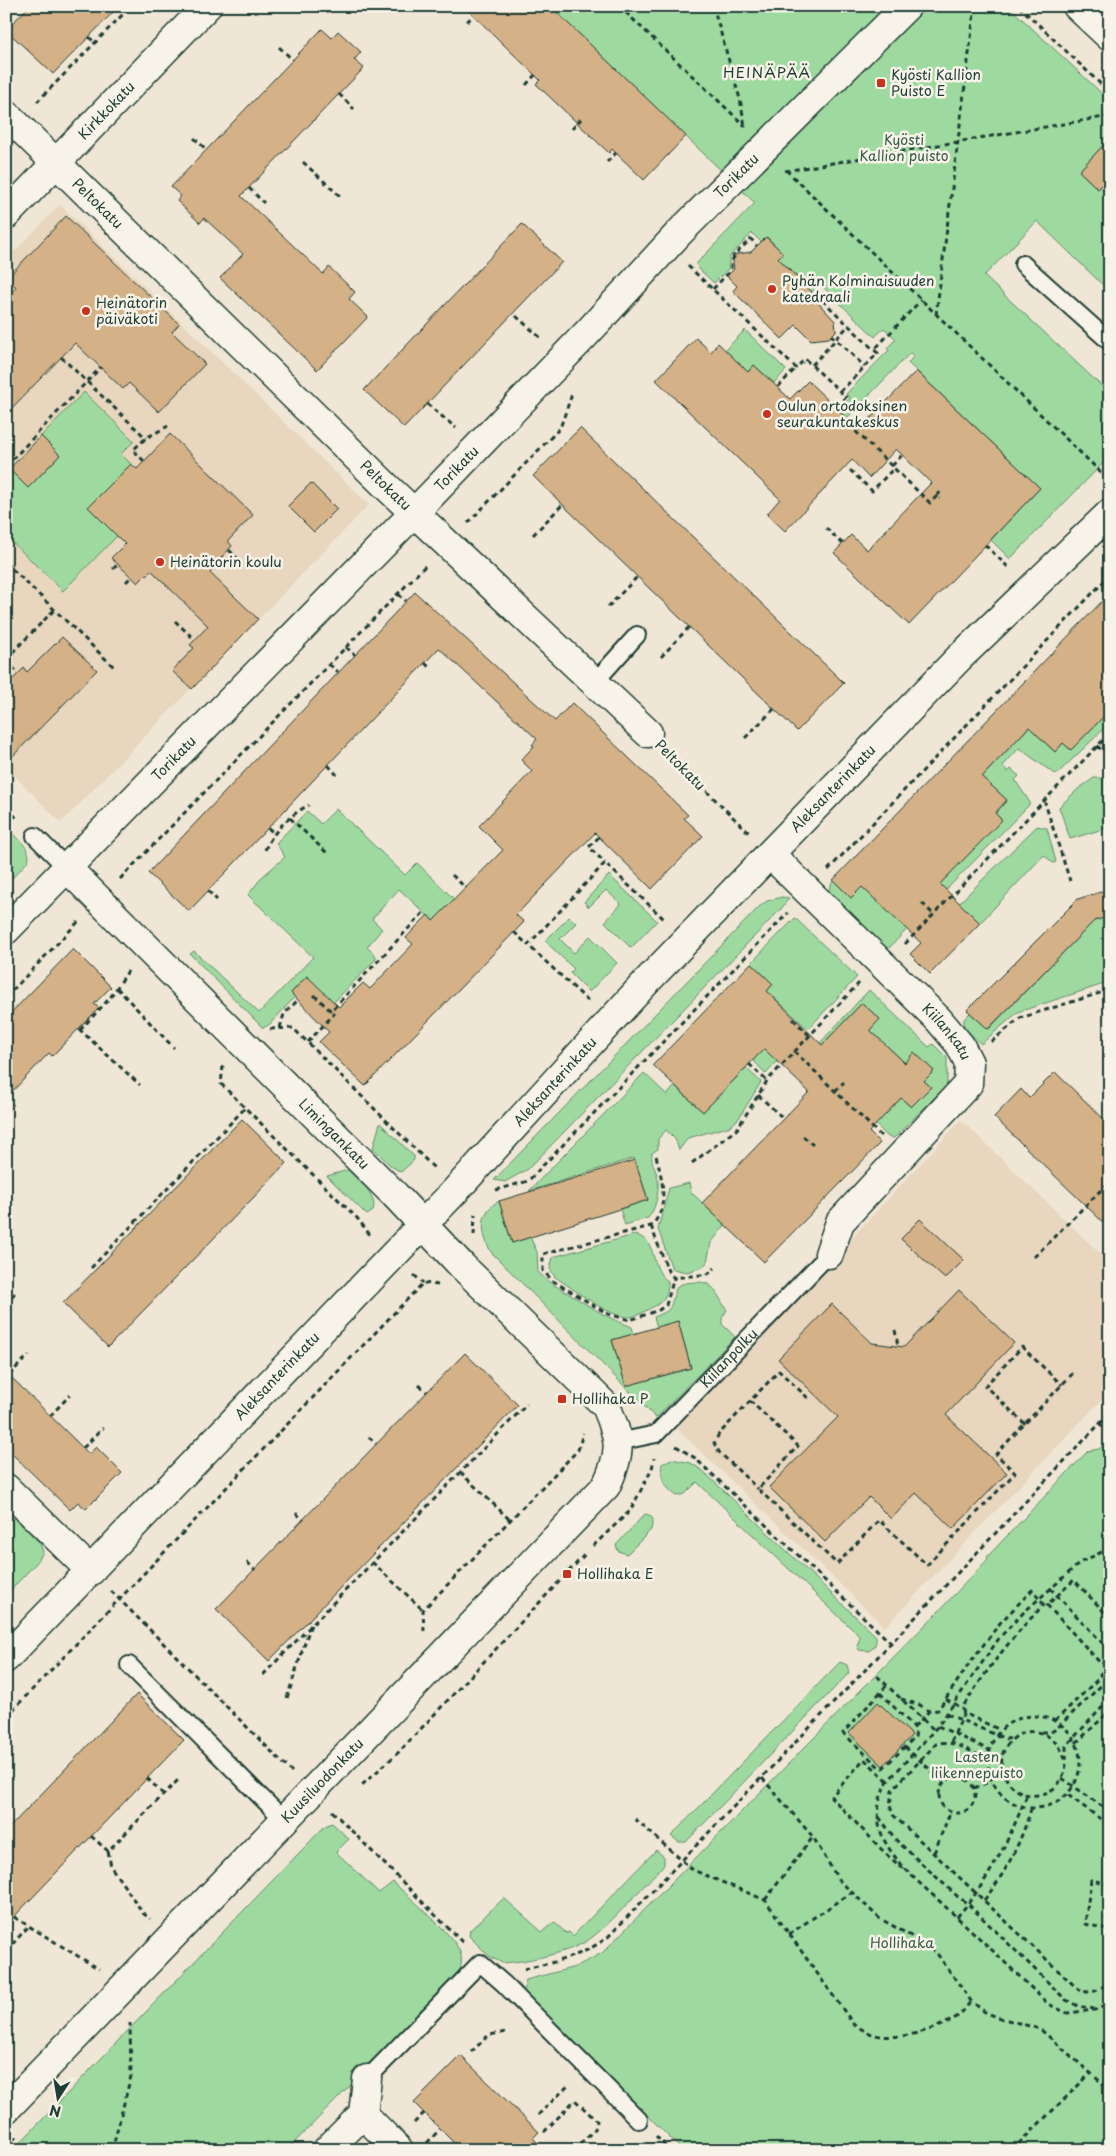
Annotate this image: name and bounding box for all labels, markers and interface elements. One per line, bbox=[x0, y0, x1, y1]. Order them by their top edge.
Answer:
district label: HEINÄPÄÄ bbox=[723, 60, 811, 83]
place label: Kyösti Kallion Puisto E bbox=[891, 64, 981, 101]
street label: Kirkkokatu bbox=[73, 76, 139, 144]
marker: Kyösti Kallion Puisto E bbox=[875, 77, 887, 89]
park label: Kyösti Kallion puisto bbox=[859, 129, 949, 166]
street label: Torikatu bbox=[709, 148, 763, 203]
street label: Peltokatu bbox=[67, 173, 128, 233]
place label: Pyhän Kolminaisuuden katedraali bbox=[782, 270, 934, 307]
marker: Pyhän Kolminaisuuden katedraali bbox=[766, 283, 778, 295]
place label: Heinätorin päiväkoti bbox=[96, 292, 167, 329]
marker: Heinätorin päiväkoti bbox=[80, 305, 92, 317]
place label: Oulun ortodoksinen seurakuntakeskus bbox=[777, 395, 907, 432]
marker: Oulun ortodoksinen seurakuntakeskus bbox=[761, 408, 773, 420]
street label: Torikatu bbox=[429, 441, 483, 496]
street label: Peltokatu bbox=[355, 455, 416, 515]
place label: Heinätorin koulu bbox=[170, 551, 282, 572]
marker: Heinätorin koulu bbox=[154, 556, 166, 568]
street label: Torikatu bbox=[146, 731, 201, 786]
street label: Peltokatu bbox=[650, 734, 711, 795]
street label: Aleksanterinkatu bbox=[785, 740, 880, 837]
street label: Kiilankatu bbox=[918, 998, 977, 1063]
street label: Aleksanterinkatu bbox=[508, 1032, 601, 1131]
street label: Limingankatu bbox=[294, 1093, 375, 1174]
street label: Kiilanpolku bbox=[695, 1323, 762, 1392]
street label: Aleksanterinkatu bbox=[229, 1327, 324, 1425]
place label: Hollihaka P bbox=[572, 1388, 649, 1409]
marker: Hollihaka P bbox=[556, 1393, 568, 1405]
place label: Hollihaka E bbox=[577, 1563, 654, 1584]
marker: Hollihaka E bbox=[561, 1568, 573, 1580]
street label: Kuusiluodonkatu bbox=[276, 1733, 368, 1827]
park label: Lasten liikennepuisto bbox=[931, 1746, 1024, 1783]
park label: Hollihaka bbox=[870, 1932, 934, 1953]
north arrow bbox=[32, 2074, 82, 2124]
text: N bbox=[48, 2100, 63, 2123]

